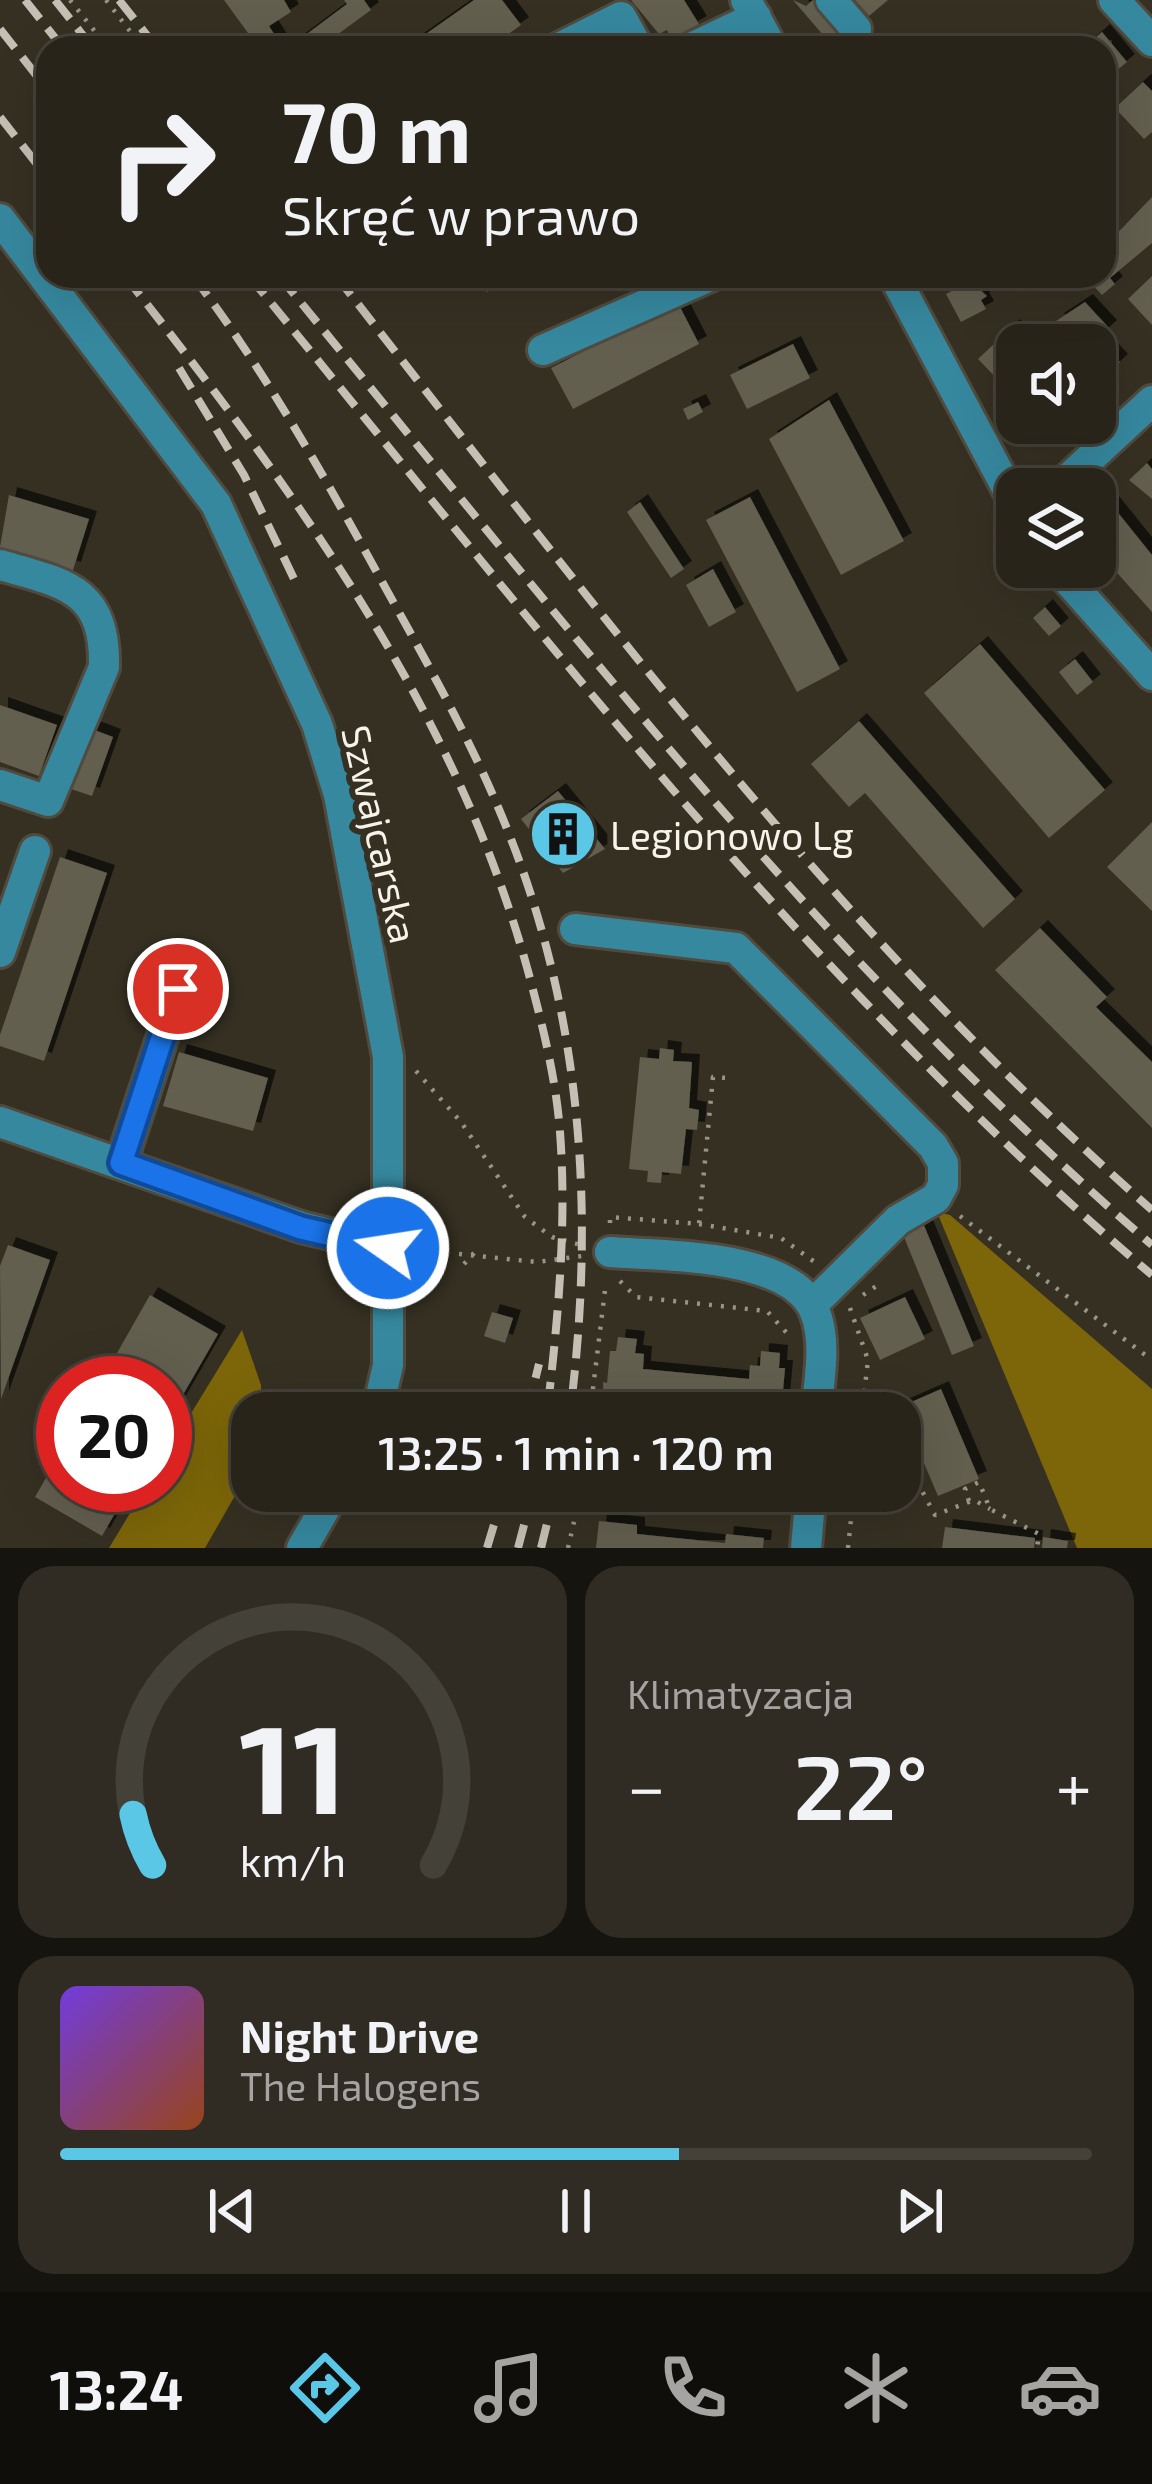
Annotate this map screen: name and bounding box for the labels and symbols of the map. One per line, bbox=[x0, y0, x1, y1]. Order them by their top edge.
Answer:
street label: Szwajcarska bbox=[333, 720, 429, 948]
building icon: Legionowo Lg bbox=[528, 799, 598, 869]
place label: Legionowo Lg bbox=[610, 811, 854, 858]
pin bbox=[127, 938, 229, 1040]
position arrow bbox=[325, 1185, 451, 1311]
speed limit sign: 20 bbox=[36, 1356, 192, 1512]

